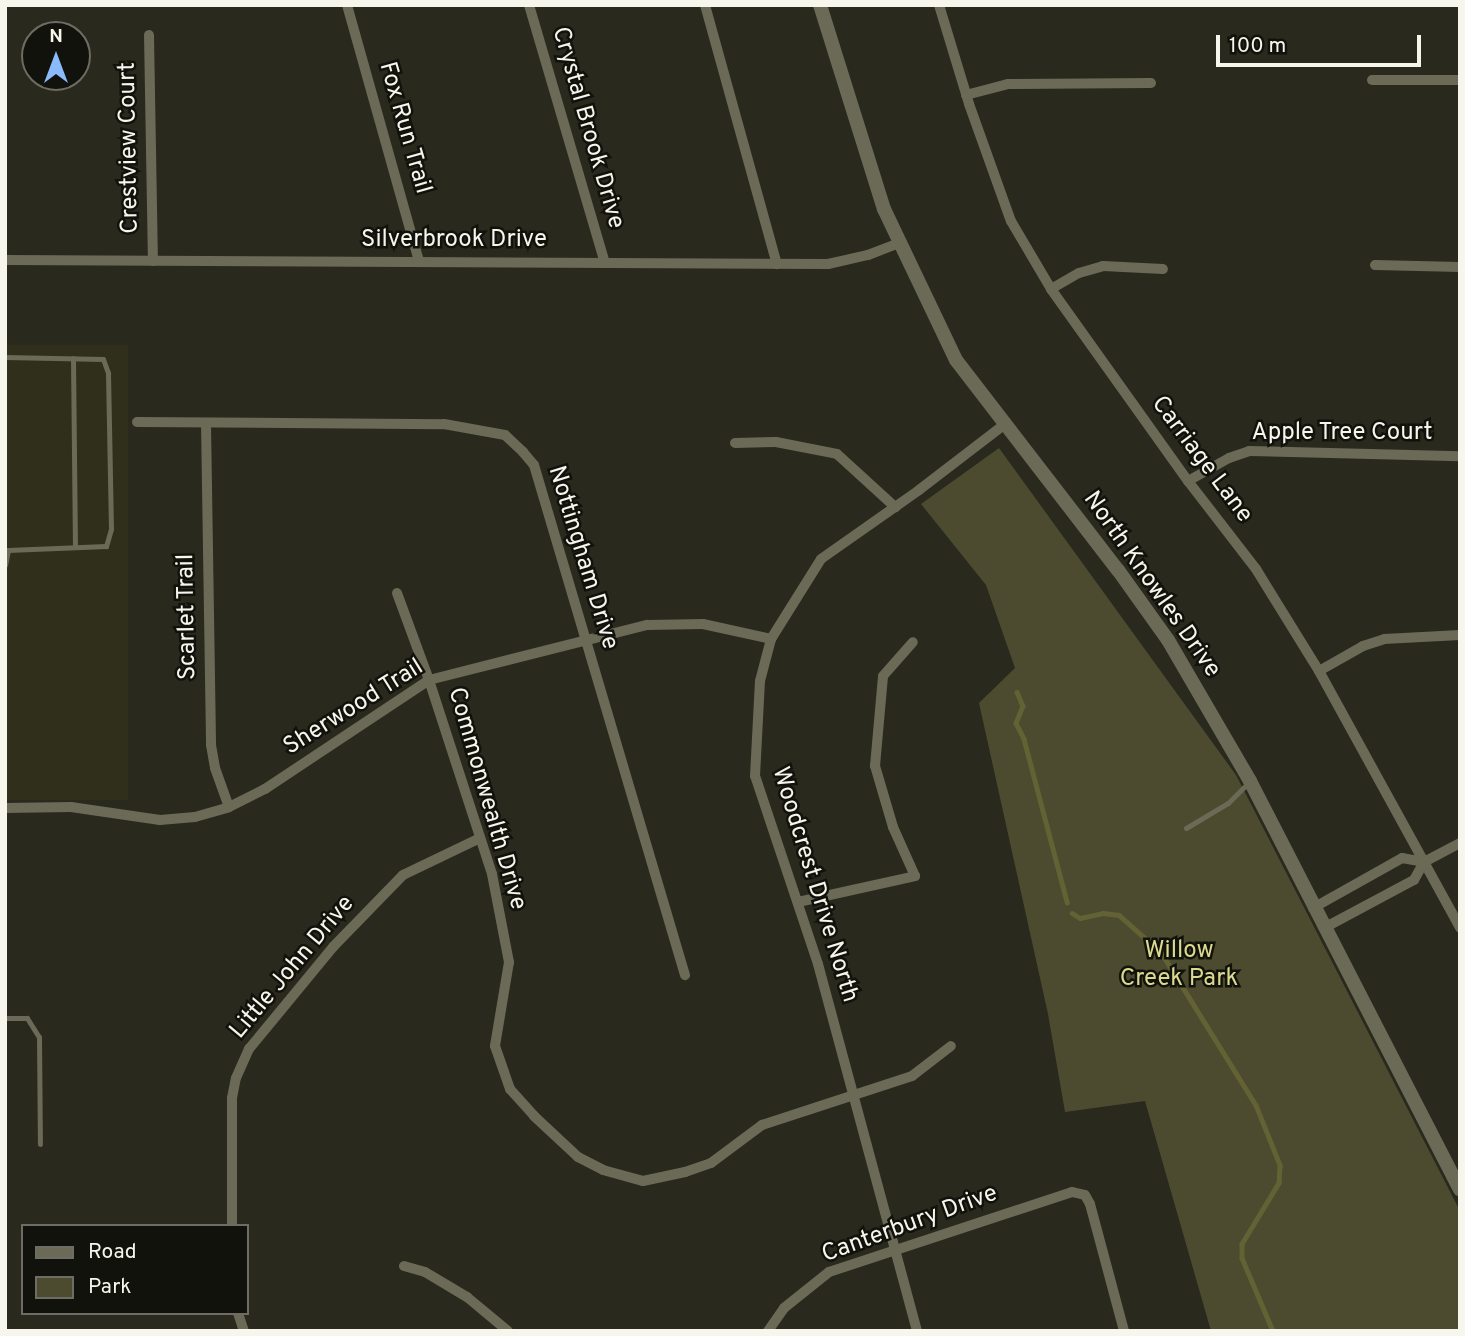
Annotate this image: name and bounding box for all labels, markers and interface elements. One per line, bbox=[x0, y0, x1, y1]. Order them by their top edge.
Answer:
north arrow bbox=[21, 21, 91, 91]
scale bar bbox=[1220, 21, 1425, 65]
street label: Crystal Brook Drive bbox=[544, 24, 630, 232]
text: N bbox=[49, 25, 63, 49]
text: 100 m bbox=[1229, 33, 1286, 60]
street label: Fox Run Trail bbox=[371, 58, 437, 198]
street label: Crestview Court bbox=[114, 62, 146, 234]
street label: Silverbrook Drive bbox=[361, 227, 547, 255]
street label: Carriage Lane bbox=[1144, 391, 1258, 529]
street label: Apple Tree Court bbox=[1251, 420, 1433, 448]
street label: Nottingham Drive bbox=[540, 463, 624, 653]
street label: North Knowles Drive bbox=[1076, 486, 1226, 684]
street label: Scarlet Trail bbox=[172, 553, 204, 681]
street label: Sherwood Trail bbox=[278, 653, 430, 763]
street label: Commonwealth Drive bbox=[440, 684, 532, 914]
street label: Woodcrest Drive North bbox=[764, 764, 864, 1006]
street label: Little John Drive bbox=[225, 891, 361, 1045]
park label: Willow Creek Park bbox=[1120, 938, 1238, 994]
street label: Canterbury Drive bbox=[818, 1180, 1002, 1270]
legend bbox=[21, 1224, 248, 1315]
text: Road bbox=[88, 1239, 137, 1266]
text: Park bbox=[88, 1274, 131, 1301]

